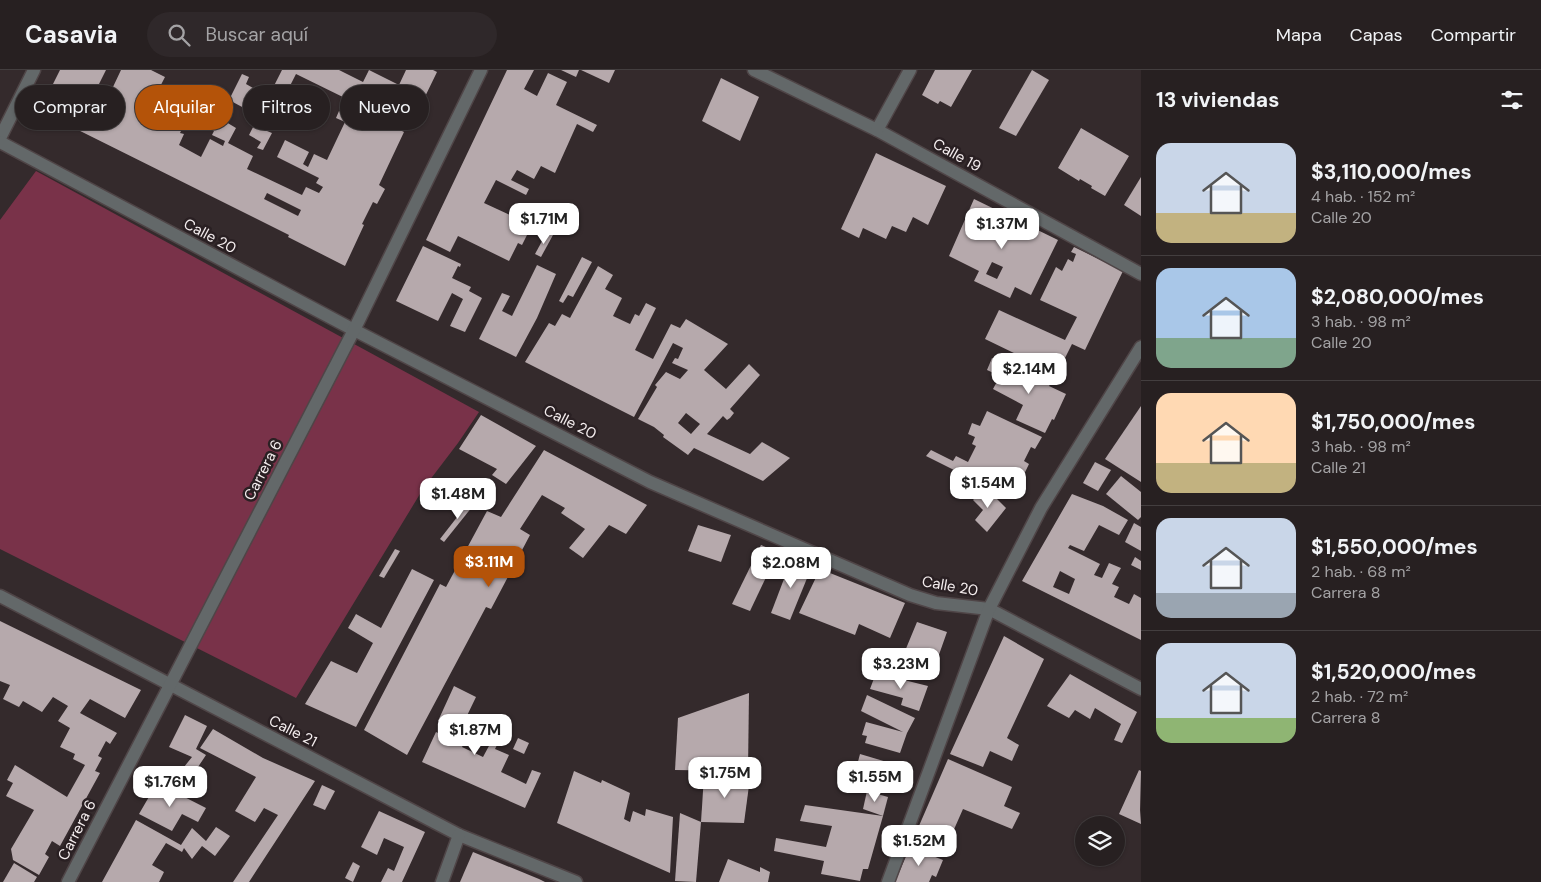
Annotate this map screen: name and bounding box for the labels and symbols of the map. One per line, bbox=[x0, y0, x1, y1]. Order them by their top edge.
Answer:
street label: Calle 19 bbox=[929, 134, 985, 176]
pin: $1.71M bbox=[503, 202, 585, 245]
pin: $1.37M bbox=[961, 208, 1043, 250]
street label: Calle 20 bbox=[180, 214, 240, 258]
pin: $2.14M bbox=[988, 352, 1070, 395]
street label: Calle 20 bbox=[540, 400, 600, 444]
street label: Carrera 6 bbox=[239, 436, 287, 504]
pin: $1.54M bbox=[947, 466, 1029, 509]
pin: $1.48M bbox=[417, 478, 499, 520]
pin: $3.11M bbox=[448, 546, 530, 588]
pin: $2.08M bbox=[750, 546, 832, 589]
street label: Calle 20 bbox=[920, 571, 980, 601]
pin: $3.23M bbox=[860, 648, 942, 690]
street label: Calle 21 bbox=[266, 710, 320, 752]
pin: $1.87M bbox=[434, 714, 516, 756]
pin: $1.75M bbox=[684, 756, 766, 799]
pin: $1.55M bbox=[834, 760, 916, 803]
pin: $1.76M bbox=[129, 766, 211, 808]
street label: Carrera 6 bbox=[53, 796, 101, 864]
pin: $1.52M bbox=[878, 824, 960, 867]

